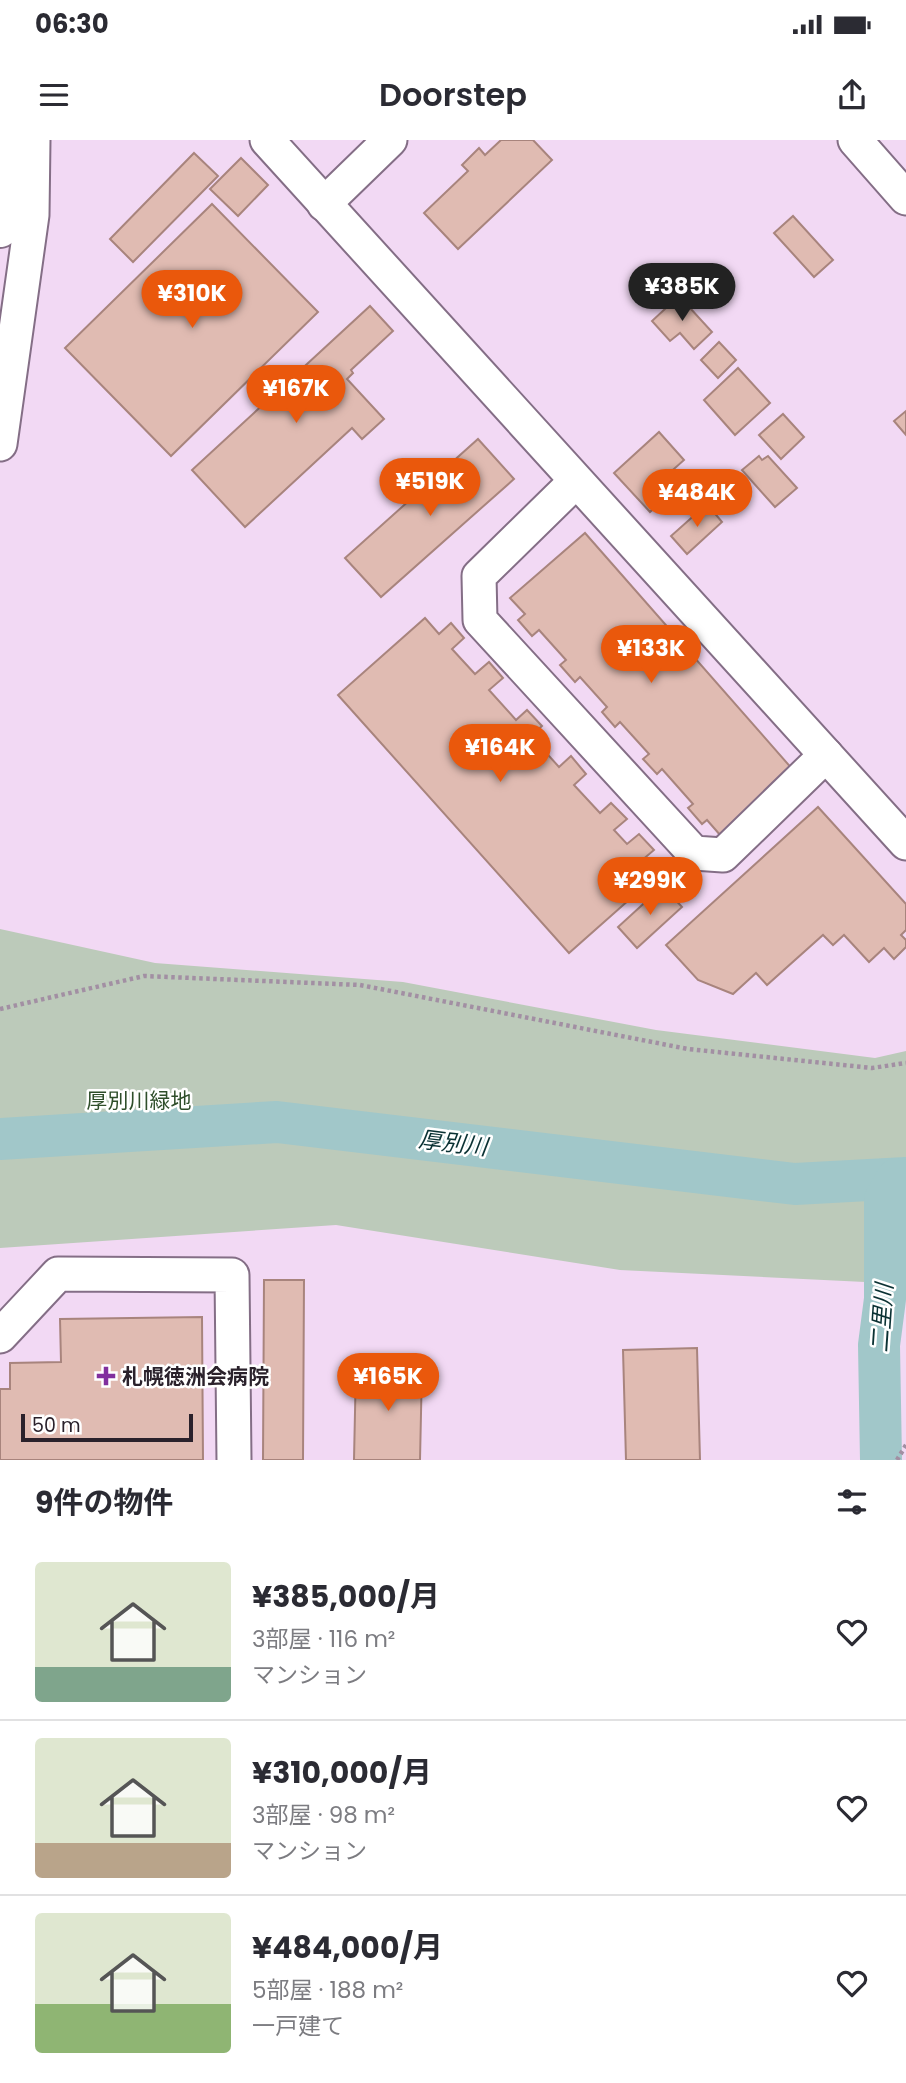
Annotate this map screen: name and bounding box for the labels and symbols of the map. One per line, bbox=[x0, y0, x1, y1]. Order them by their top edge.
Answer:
pin: ¥385K bbox=[633, 264, 731, 323]
pin: ¥310K bbox=[143, 270, 241, 330]
pin: ¥167K bbox=[247, 366, 345, 425]
pin: ¥519K bbox=[381, 458, 479, 518]
pin: ¥484K bbox=[648, 470, 746, 529]
pin: ¥133K bbox=[602, 626, 700, 685]
pin: ¥164K bbox=[451, 724, 549, 784]
pin: ¥299K bbox=[601, 858, 699, 917]
park label: 厚別川緑地 bbox=[87, 1086, 192, 1115]
water label: 厚別川 bbox=[417, 1123, 492, 1163]
water label: 二里川 bbox=[864, 1279, 901, 1354]
pin: ¥165K bbox=[339, 1354, 437, 1413]
place label: 札幌徳洲会病院 bbox=[122, 1362, 269, 1391]
marker: 札幌徳洲会病院 bbox=[96, 1366, 116, 1386]
scale bar bbox=[21, 1411, 192, 1443]

